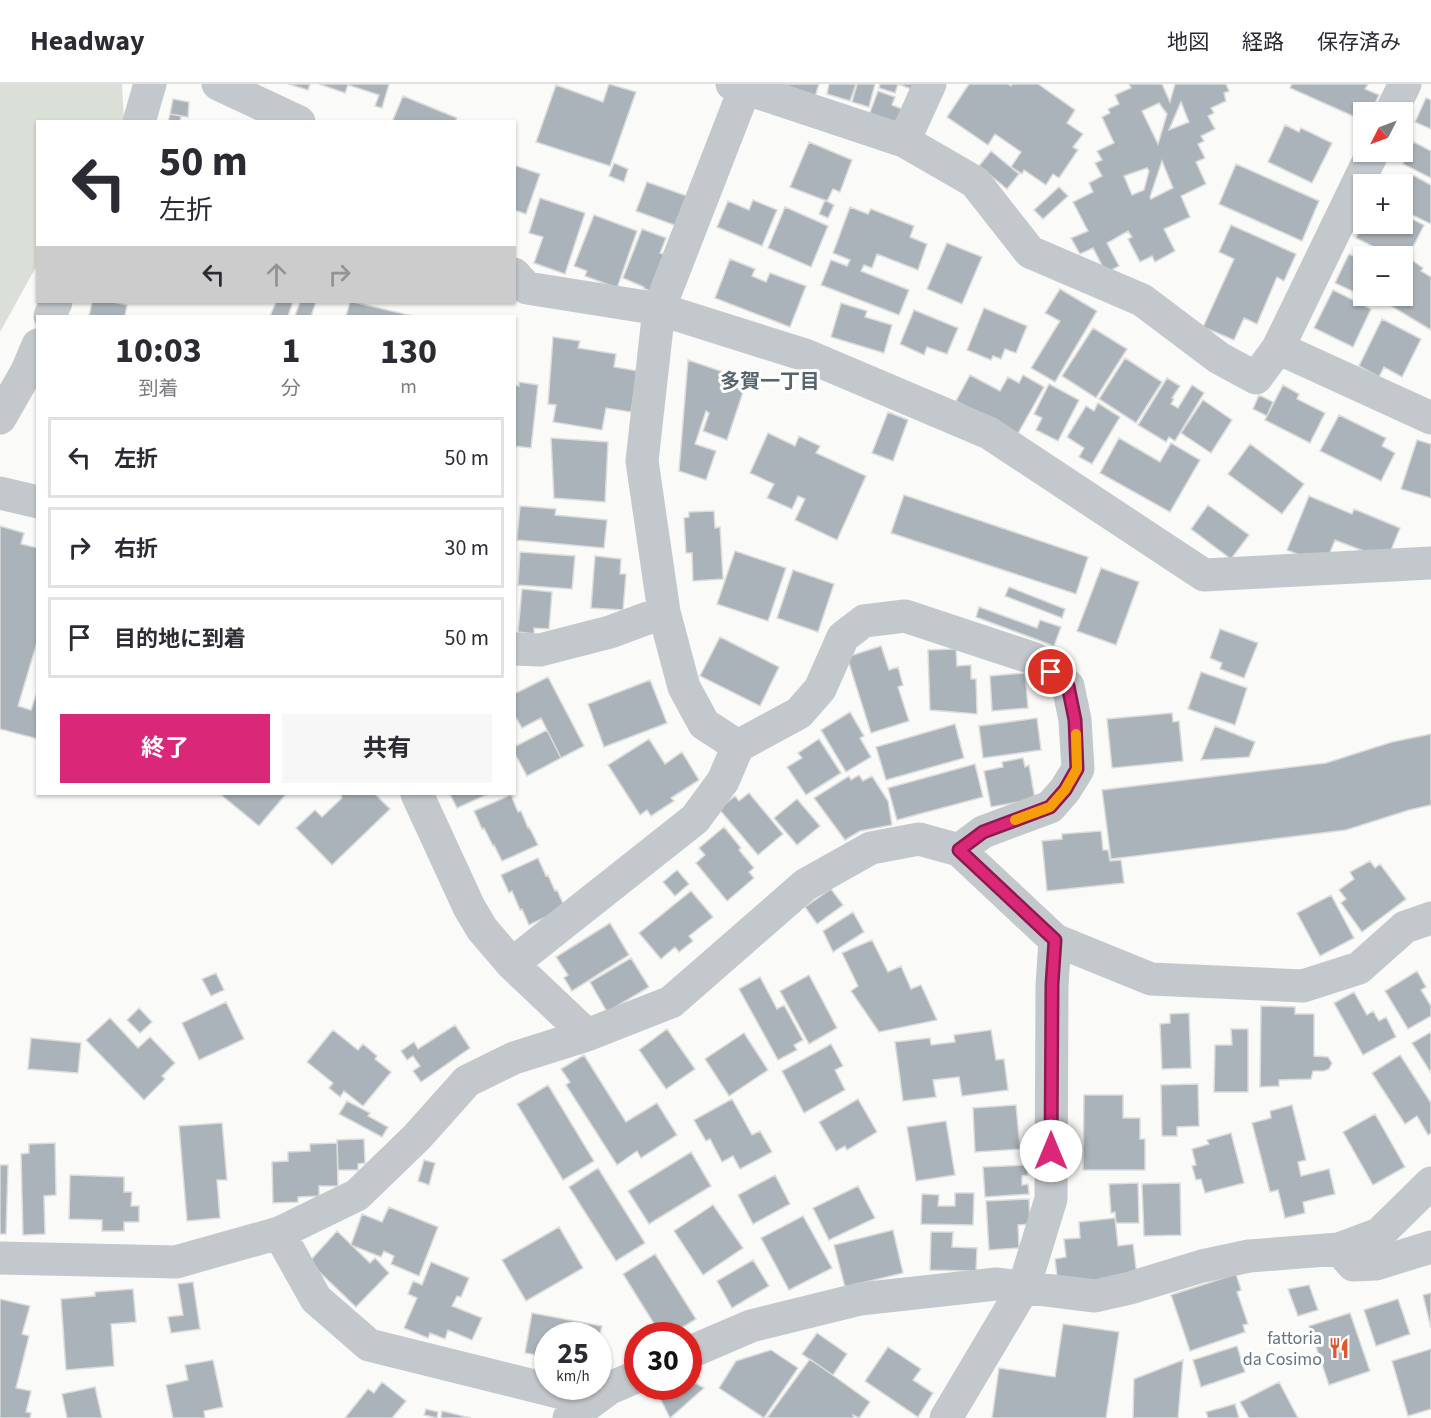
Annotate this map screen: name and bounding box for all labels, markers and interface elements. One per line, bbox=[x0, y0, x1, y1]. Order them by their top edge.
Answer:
text: Headway bbox=[30, 21, 145, 61]
text: 地図 bbox=[1167, 27, 1209, 57]
text: 経路 bbox=[1242, 27, 1284, 57]
text: 保存済み bbox=[1317, 27, 1401, 57]
north arrow bbox=[1353, 102, 1413, 162]
map controls bbox=[1353, 102, 1413, 306]
text: 50 m bbox=[159, 132, 248, 192]
icon: left bbox=[60, 144, 138, 222]
button: + bbox=[1353, 174, 1413, 234]
text: 左折 bbox=[159, 191, 213, 230]
button: − bbox=[1353, 246, 1413, 306]
icon: left bbox=[197, 258, 230, 291]
icon: ahead bbox=[260, 258, 293, 291]
icon: right bbox=[323, 258, 356, 291]
text: 10:03 bbox=[115, 325, 202, 376]
text: 1 bbox=[281, 325, 300, 376]
text: 130 bbox=[380, 326, 437, 377]
district label: 多賀一丁目 bbox=[720, 368, 820, 396]
text: m bbox=[400, 373, 417, 401]
text: 到着 bbox=[138, 375, 178, 403]
text: 分 bbox=[281, 375, 301, 403]
icon: left bbox=[63, 441, 96, 474]
text: 50 m bbox=[444, 442, 489, 474]
text: 左折 bbox=[114, 443, 158, 475]
icon: right bbox=[63, 531, 96, 564]
text: 30 m bbox=[444, 532, 489, 564]
text: 右折 bbox=[114, 533, 158, 565]
icon: arrive bbox=[63, 621, 96, 654]
text: 50 m bbox=[444, 622, 489, 654]
text: 目的地に到着 bbox=[114, 623, 246, 655]
pin bbox=[1025, 646, 1076, 697]
icon: arrive bbox=[1034, 655, 1067, 688]
button: 終了 bbox=[60, 714, 270, 783]
button: 共有 bbox=[282, 714, 492, 783]
position arrow bbox=[1019, 1119, 1083, 1183]
speed limit sign: 30 bbox=[624, 1322, 702, 1400]
place label: fattoria da Cosimo bbox=[1243, 1326, 1322, 1372]
text: 25 bbox=[557, 1332, 589, 1375]
restaurant icon: fattoria da Cosimo bbox=[1327, 1336, 1351, 1360]
text: km/h bbox=[556, 1366, 590, 1387]

